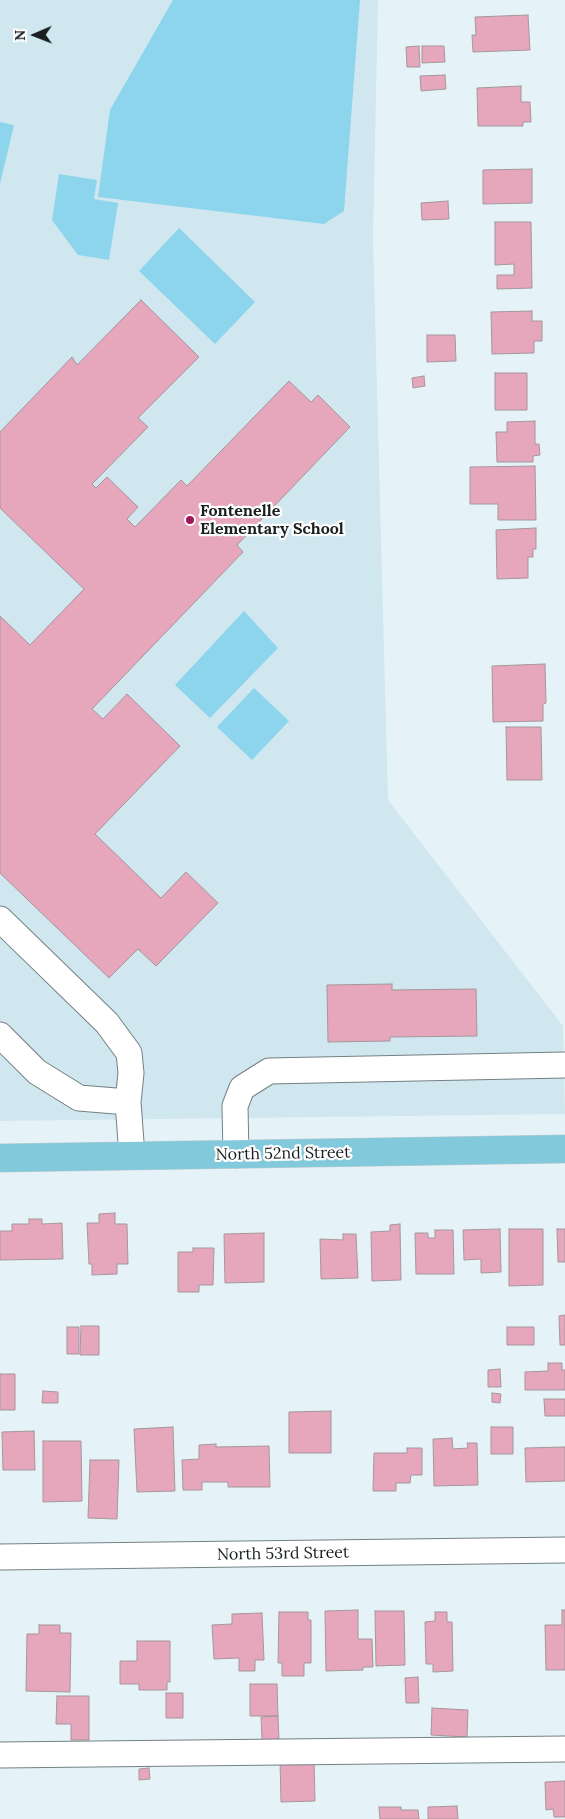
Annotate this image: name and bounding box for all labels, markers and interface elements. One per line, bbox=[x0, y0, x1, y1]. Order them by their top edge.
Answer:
north arrow bbox=[10, 10, 60, 60]
text: N bbox=[11, 30, 29, 41]
place label: Fontenelle Elementary School bbox=[200, 501, 344, 539]
marker: Fontenelle Elementary School bbox=[184, 514, 196, 526]
street label: North 52nd Street bbox=[216, 1143, 350, 1165]
street label: North 53rd Street bbox=[217, 1543, 349, 1565]

